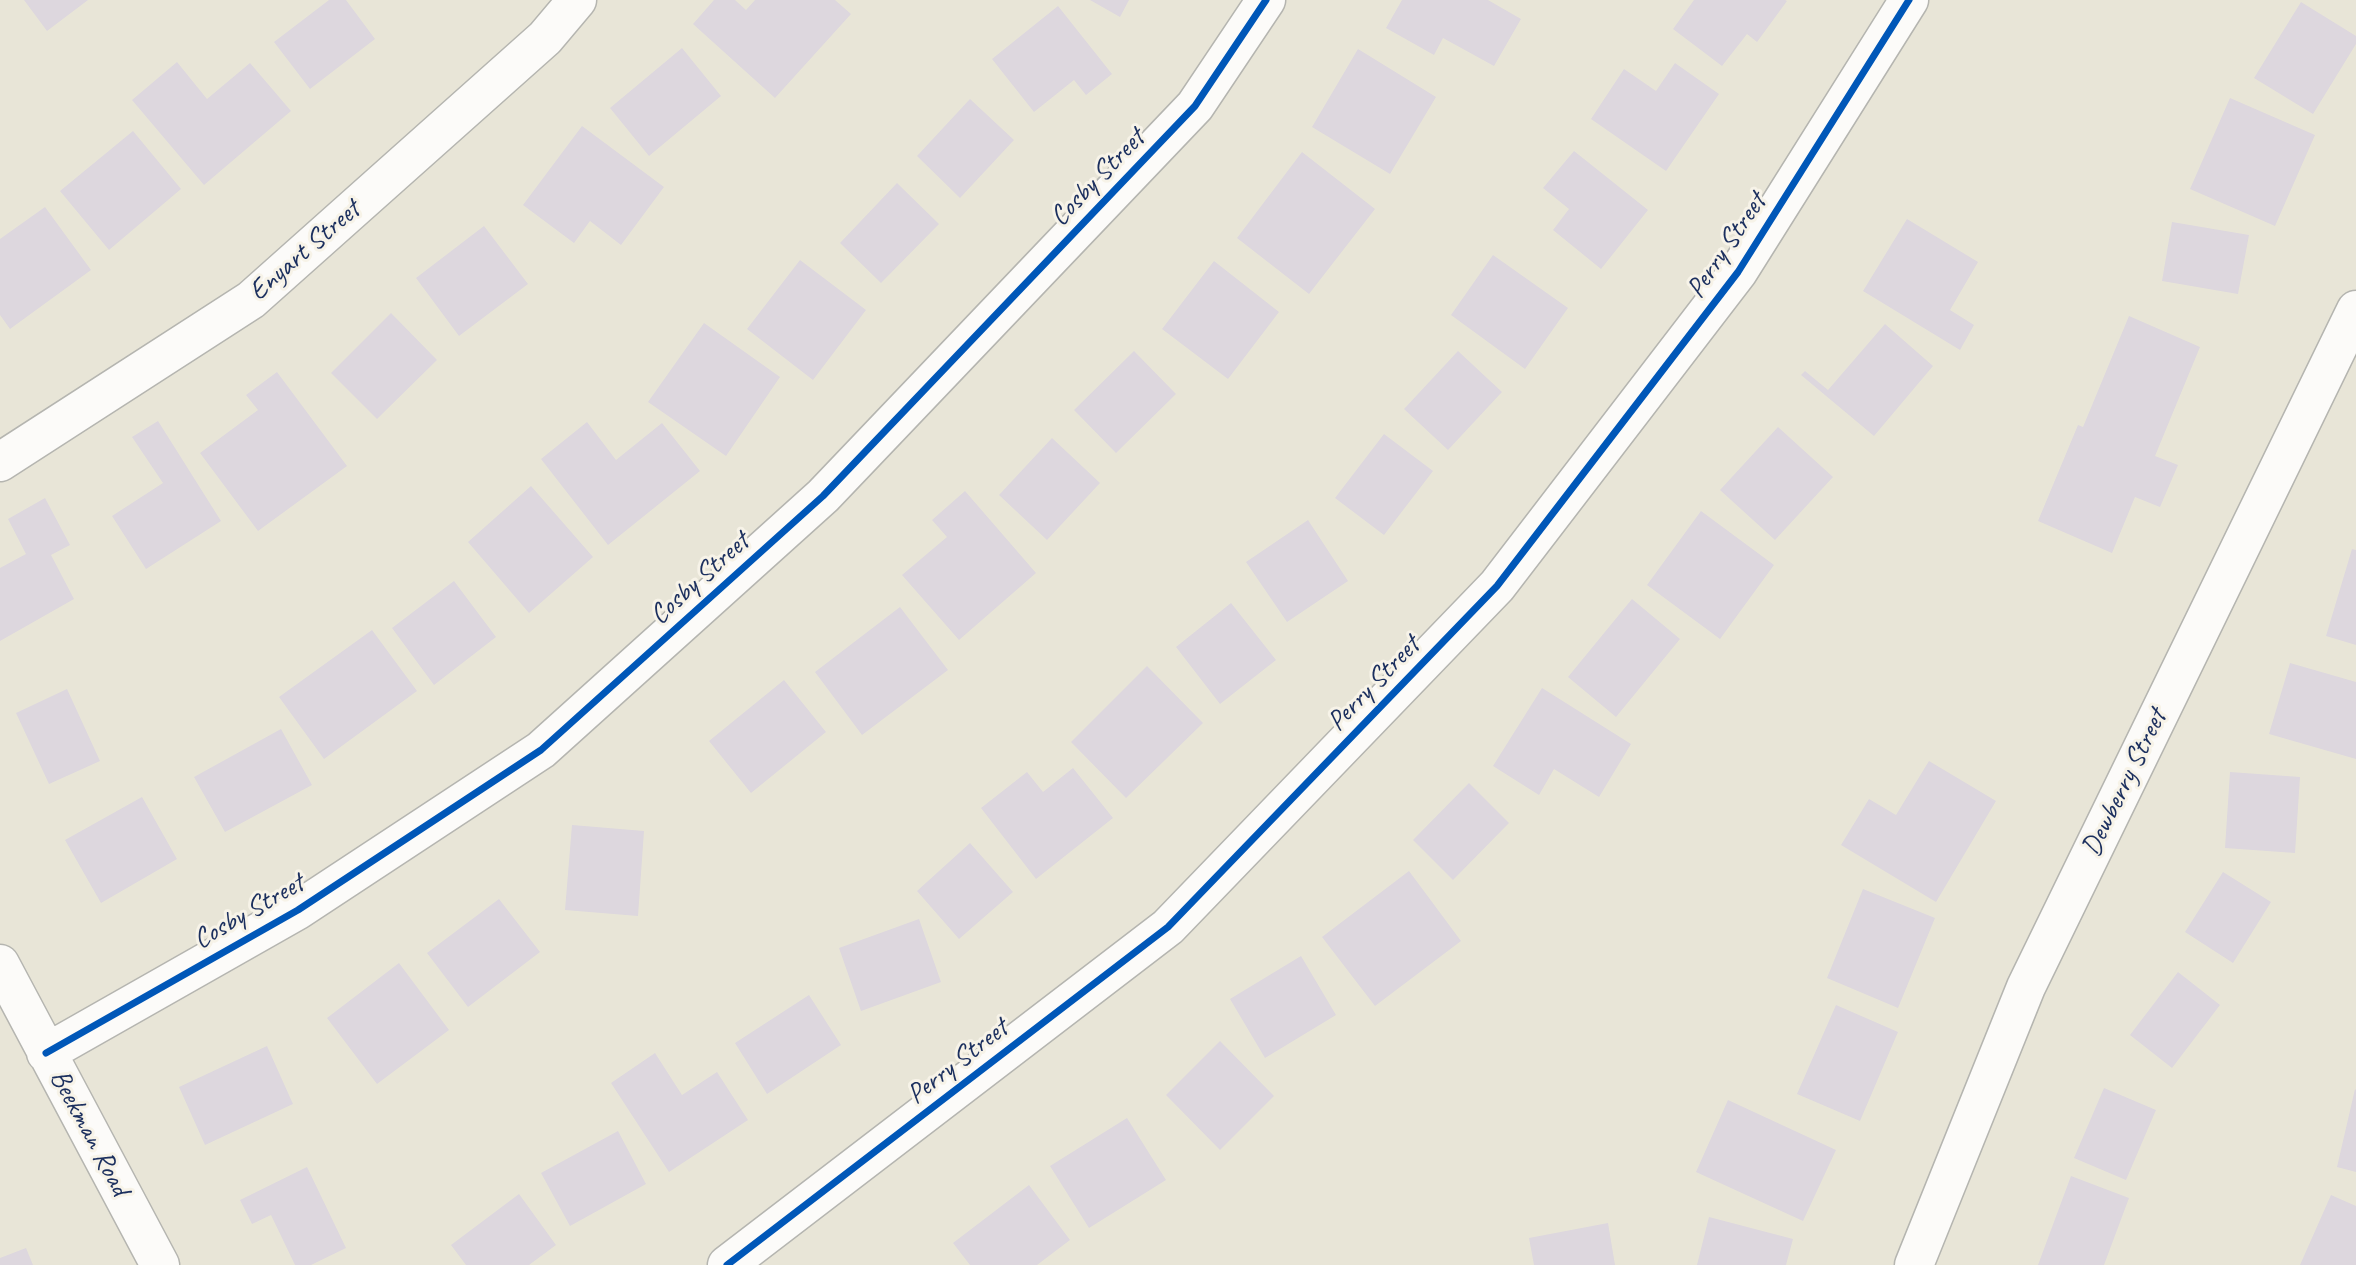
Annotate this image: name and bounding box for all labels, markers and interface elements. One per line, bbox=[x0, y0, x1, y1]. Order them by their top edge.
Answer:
street label: Cosby Street bbox=[1043, 122, 1153, 234]
street label: Perry Street bbox=[1680, 187, 1774, 305]
street label: Enyart Street bbox=[243, 194, 367, 308]
street label: Cosby Street bbox=[643, 526, 757, 632]
street label: Perry Street bbox=[1321, 630, 1427, 738]
street label: Dewberry Street bbox=[2075, 704, 2175, 862]
street label: Cosby Street bbox=[188, 867, 310, 957]
street label: Perry Street bbox=[901, 1012, 1015, 1112]
street label: Beekman Road bbox=[42, 1064, 136, 1202]

